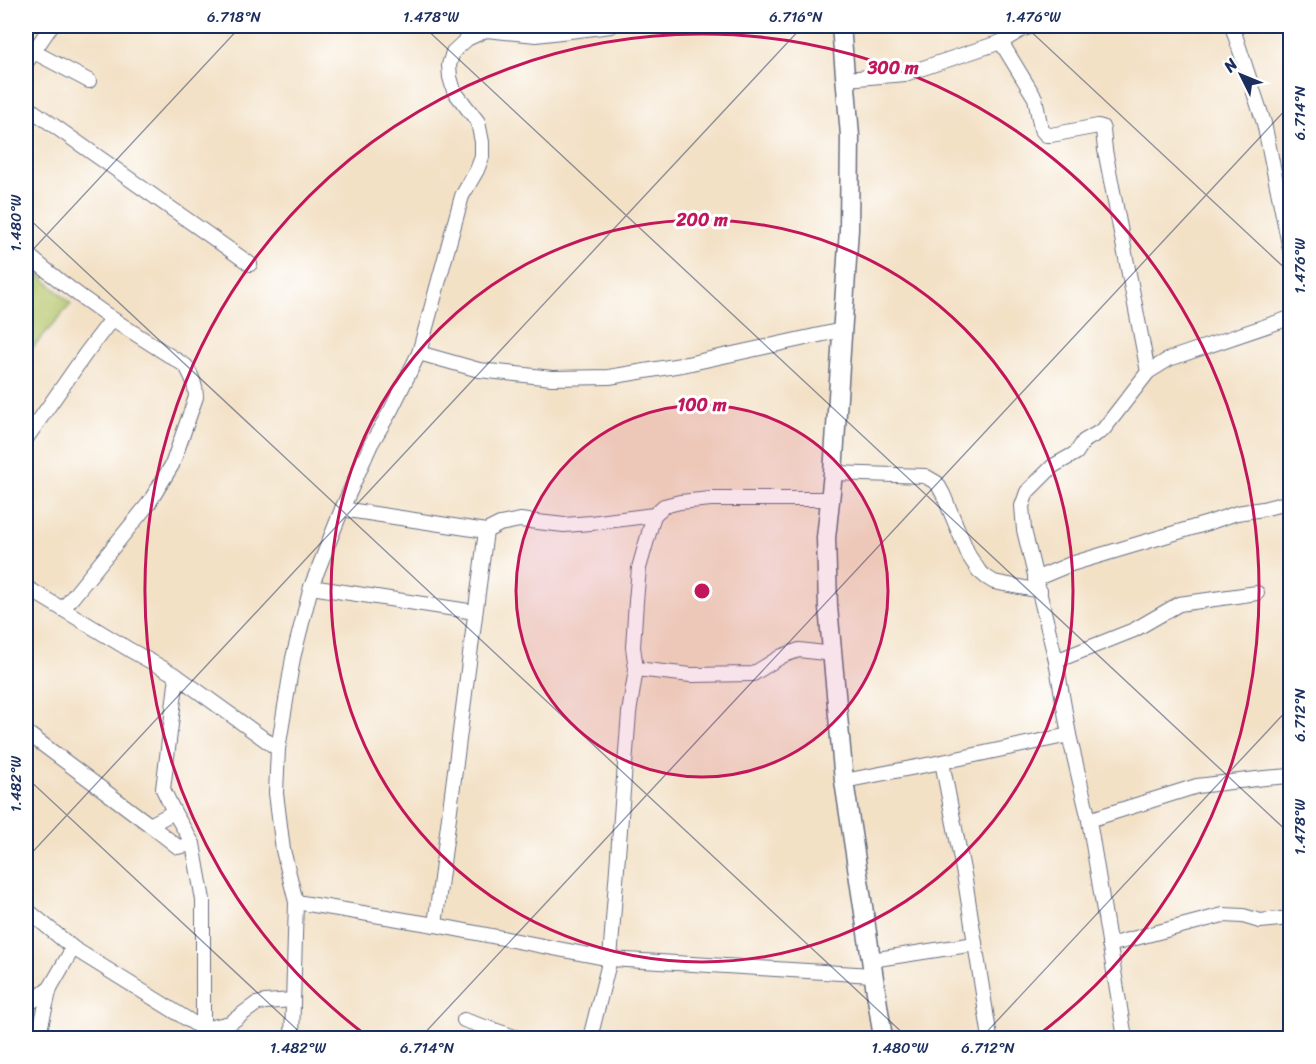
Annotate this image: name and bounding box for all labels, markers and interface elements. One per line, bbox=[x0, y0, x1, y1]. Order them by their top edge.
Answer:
text: 6.718°N bbox=[207, 4, 262, 30]
text: 1.478°W bbox=[403, 4, 459, 30]
text: 6.716°N bbox=[769, 4, 823, 30]
text: 1.476°W bbox=[1005, 4, 1061, 30]
north arrow bbox=[1211, 45, 1271, 105]
text: N bbox=[1215, 51, 1245, 80]
text: 300 m bbox=[866, 52, 919, 84]
text: 6.714°N bbox=[1287, 85, 1313, 140]
text: 1.480°W bbox=[3, 194, 29, 251]
text: 200 m bbox=[675, 204, 728, 236]
text: 1.476°W bbox=[1287, 238, 1313, 294]
text: 100 m bbox=[678, 389, 727, 421]
centre of rings bbox=[692, 581, 712, 601]
text: 6.712°N bbox=[1287, 688, 1313, 742]
text: 1.482°W bbox=[3, 756, 29, 812]
text: 1.478°W bbox=[1287, 799, 1313, 855]
text: 1.482°W bbox=[270, 1035, 326, 1061]
text: 6.714°N bbox=[400, 1035, 455, 1061]
text: 1.480°W bbox=[872, 1035, 929, 1061]
text: 6.712°N bbox=[961, 1035, 1015, 1061]

